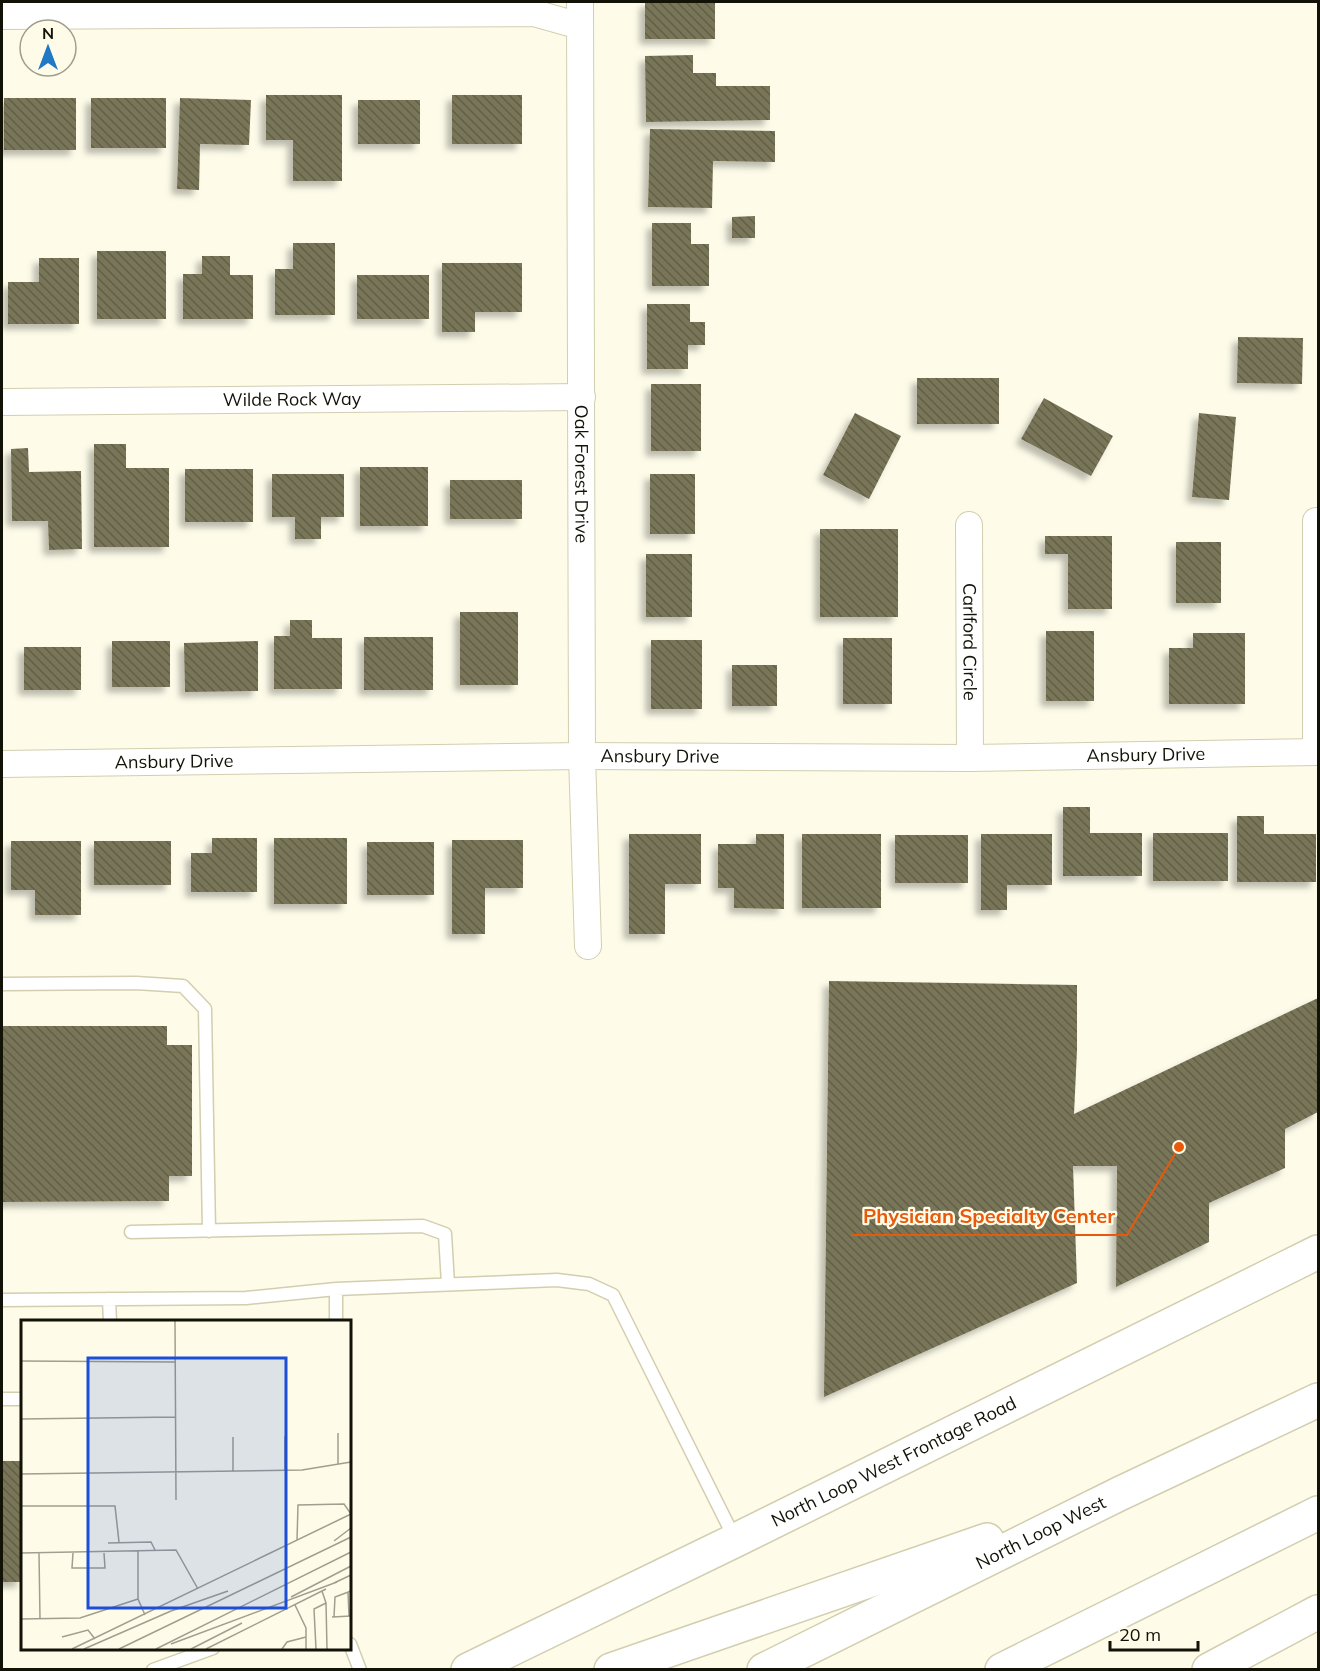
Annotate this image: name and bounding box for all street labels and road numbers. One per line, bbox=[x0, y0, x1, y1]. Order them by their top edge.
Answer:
street label: Wilde Rock Way bbox=[223, 387, 362, 411]
street label: Oak Forest Drive bbox=[570, 405, 593, 543]
street label: Carlford Circle bbox=[958, 583, 982, 701]
street label: Ansbury Drive bbox=[1086, 742, 1206, 767]
street label: Ansbury Drive bbox=[600, 744, 719, 768]
street label: Ansbury Drive bbox=[114, 749, 234, 773]
street label: North Loop West Frontage Road bbox=[767, 1391, 1020, 1532]
street label: North Loop West bbox=[972, 1490, 1109, 1574]

